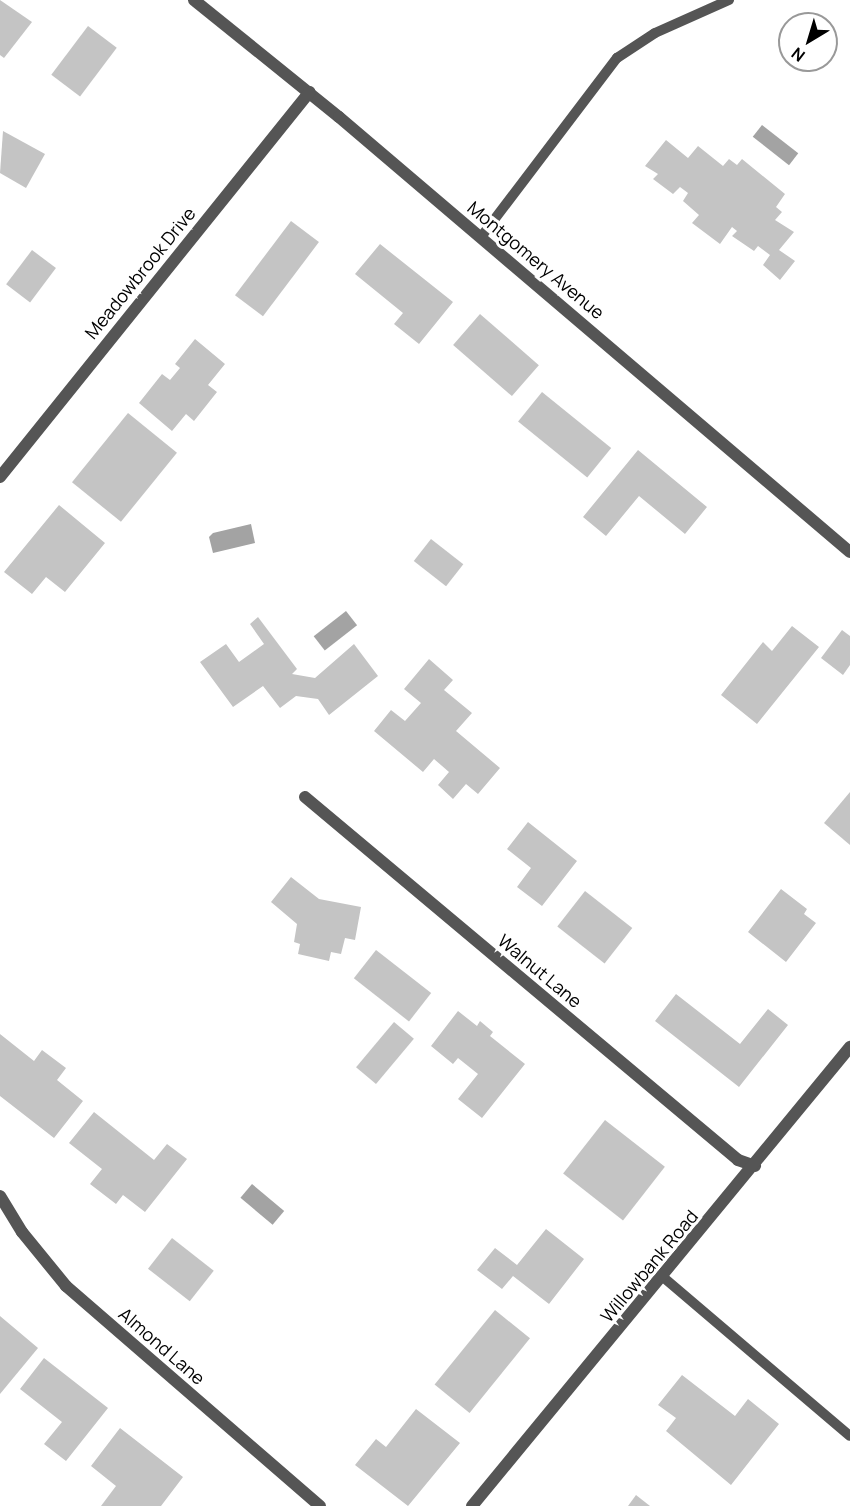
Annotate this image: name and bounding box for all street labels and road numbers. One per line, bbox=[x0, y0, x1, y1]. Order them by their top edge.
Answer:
street label: Montgomery Avenue bbox=[463, 197, 609, 323]
street label: Meadowbrook Drive bbox=[80, 203, 200, 343]
street label: Walnut Lane bbox=[494, 930, 586, 1012]
street label: Willowbank Road bbox=[596, 1206, 702, 1326]
street label: Almond Lane bbox=[115, 1303, 209, 1389]

